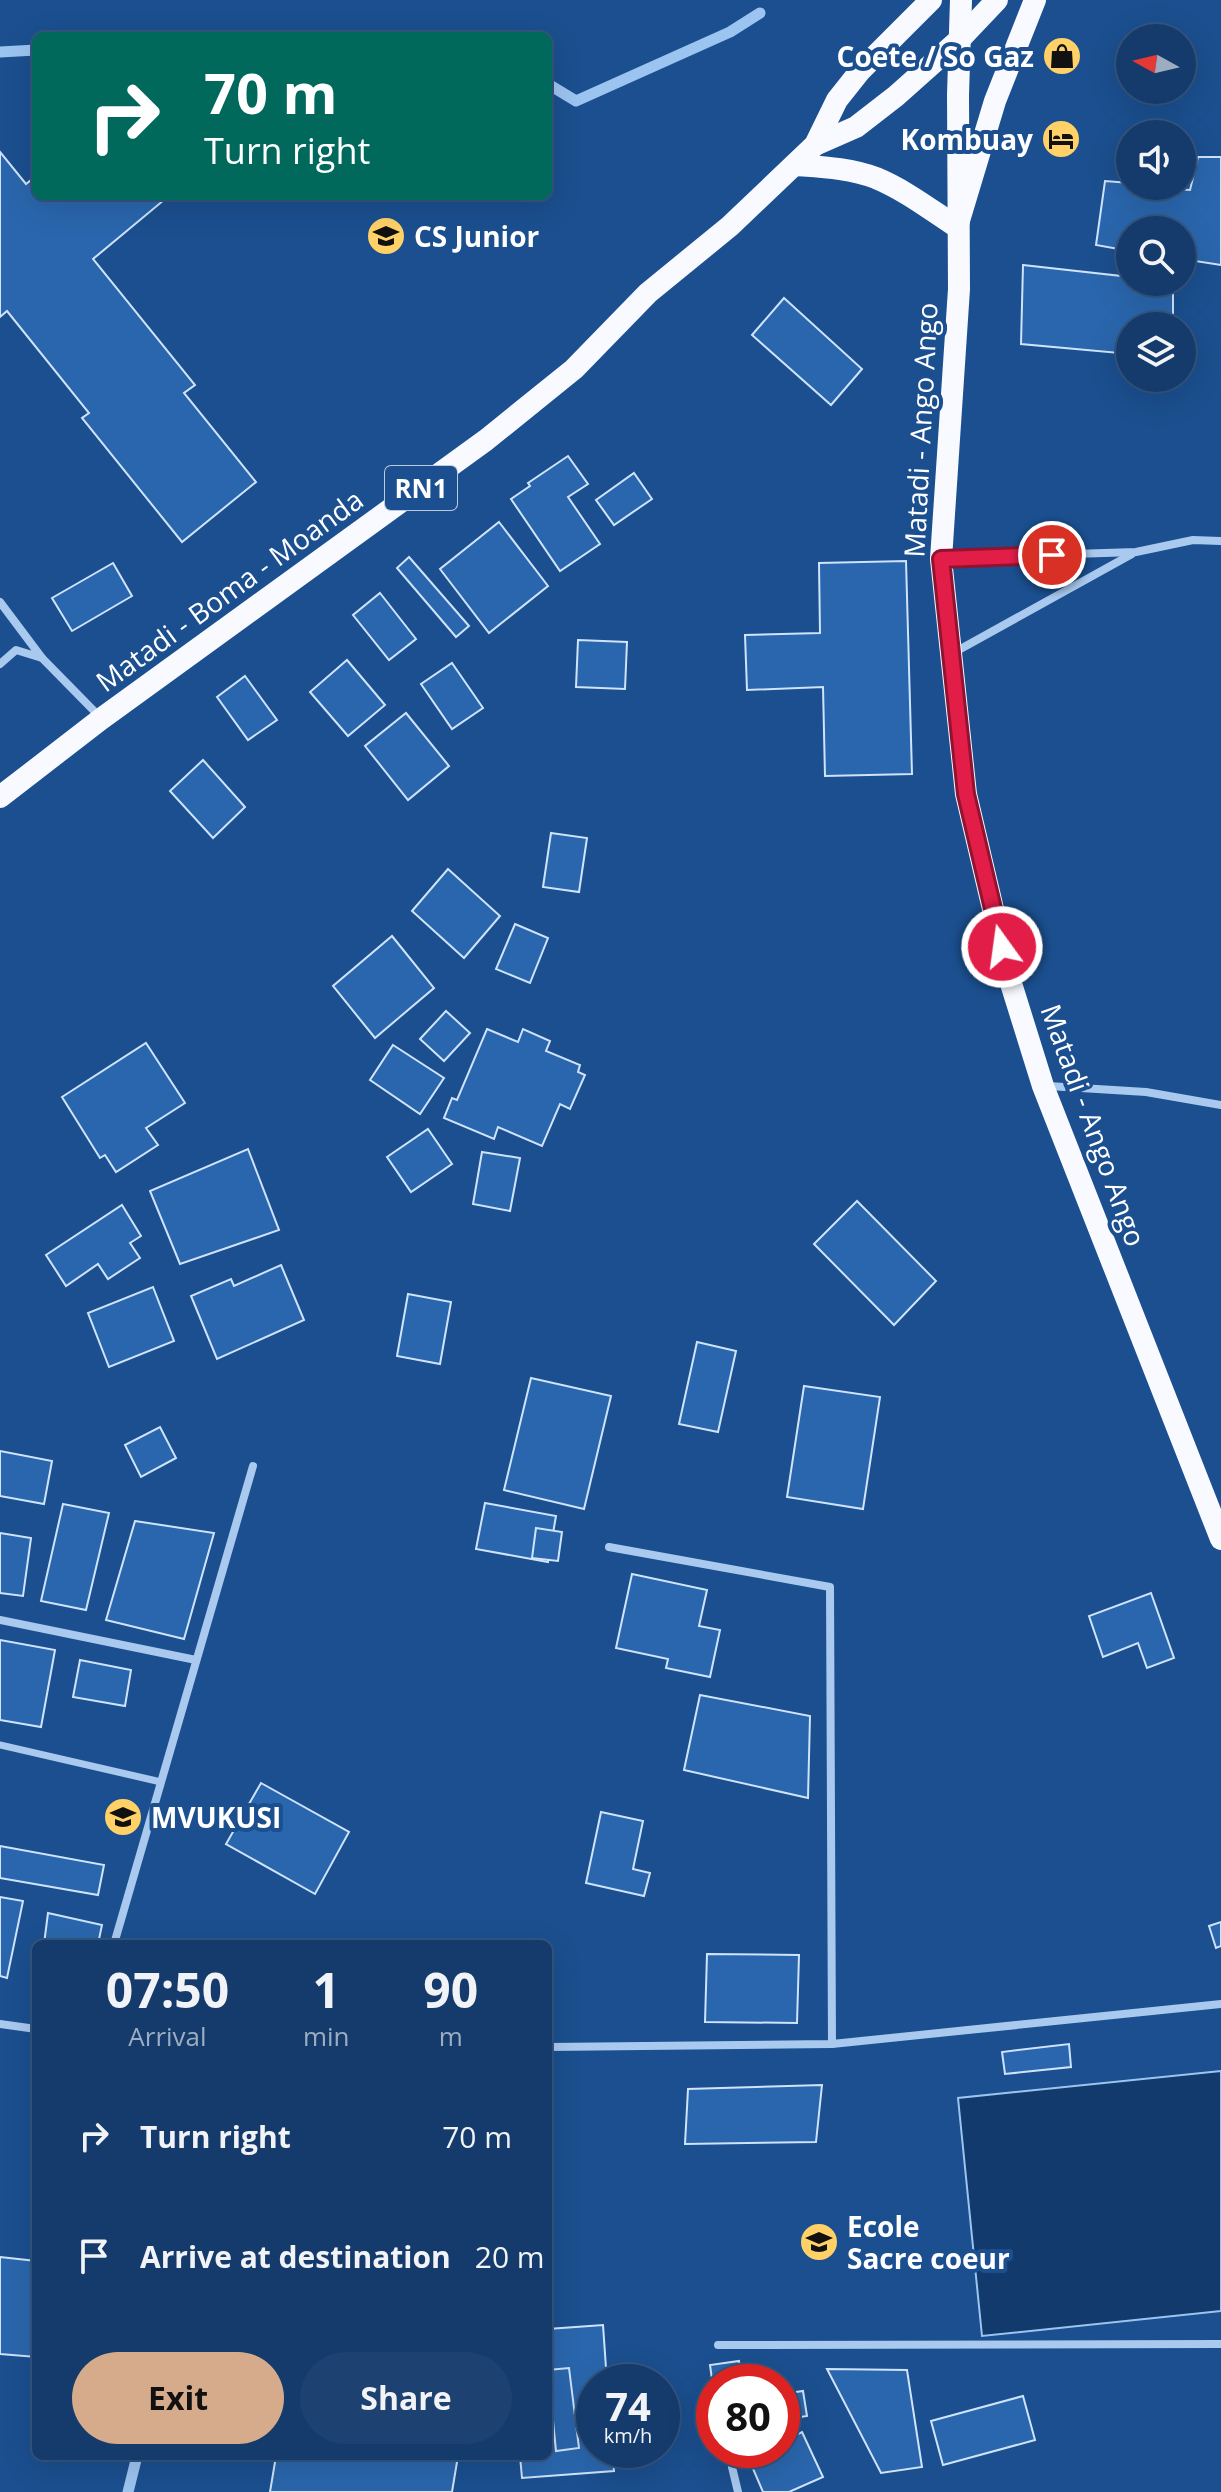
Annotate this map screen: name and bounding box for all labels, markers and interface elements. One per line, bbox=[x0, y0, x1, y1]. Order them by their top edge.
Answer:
north arrow bbox=[1116, 24, 1196, 104]
map controls bbox=[1116, 24, 1196, 392]
shop icon: Coete / So Gaz bbox=[1041, 35, 1083, 77]
place label: Coete / So Gaz bbox=[837, 37, 1034, 75]
text: 70 m bbox=[204, 54, 338, 130]
icon: right bbox=[72, 64, 176, 168]
hotel icon: Kombuay bbox=[1040, 118, 1082, 160]
place label: Kombuay bbox=[901, 120, 1033, 158]
button: sound bbox=[1116, 120, 1196, 200]
text: Turn right bbox=[204, 126, 370, 175]
school or university icon: CS Junior bbox=[365, 215, 407, 257]
button: search bbox=[1116, 216, 1196, 296]
place label: CS Junior bbox=[414, 217, 539, 255]
street label: Matadi - Ango Ango bbox=[894, 302, 946, 558]
button: layers bbox=[1116, 312, 1196, 392]
road number: RN1 bbox=[385, 466, 457, 510]
street label: Matadi - Boma - Moanda bbox=[88, 480, 370, 700]
pin bbox=[1018, 521, 1086, 589]
icon: arrive bbox=[1030, 533, 1074, 577]
position arrow bbox=[960, 905, 1044, 989]
street label: Matadi - Ango Ango bbox=[1033, 999, 1155, 1251]
school or university icon: MVUKUSI bbox=[102, 1796, 144, 1838]
place label: MVUKUSI bbox=[151, 1798, 281, 1836]
text: 07:50 bbox=[106, 1957, 229, 2022]
text: 1 bbox=[313, 1957, 340, 2022]
text: 90 bbox=[423, 1957, 478, 2022]
text: Arrival bbox=[128, 2018, 207, 2054]
text: min bbox=[303, 2018, 350, 2054]
text: m bbox=[439, 2018, 463, 2054]
icon: right bbox=[72, 2114, 116, 2158]
text: Turn right bbox=[140, 2116, 291, 2157]
text: 70 m bbox=[442, 2116, 512, 2157]
place label: Ecole Sacre coeur bbox=[847, 2207, 1010, 2277]
school or university icon: Ecole Sacre coeur bbox=[798, 2221, 840, 2263]
icon: arrive bbox=[72, 2234, 116, 2278]
text: Arrive at destination bbox=[140, 2236, 451, 2277]
text: 20 m bbox=[475, 2236, 545, 2277]
button: Exit bbox=[72, 2352, 284, 2444]
button: Share bbox=[300, 2352, 512, 2444]
speed limit sign: 80 bbox=[696, 2364, 800, 2468]
text: 74 bbox=[605, 2378, 651, 2433]
text: km/h bbox=[604, 2422, 652, 2449]

